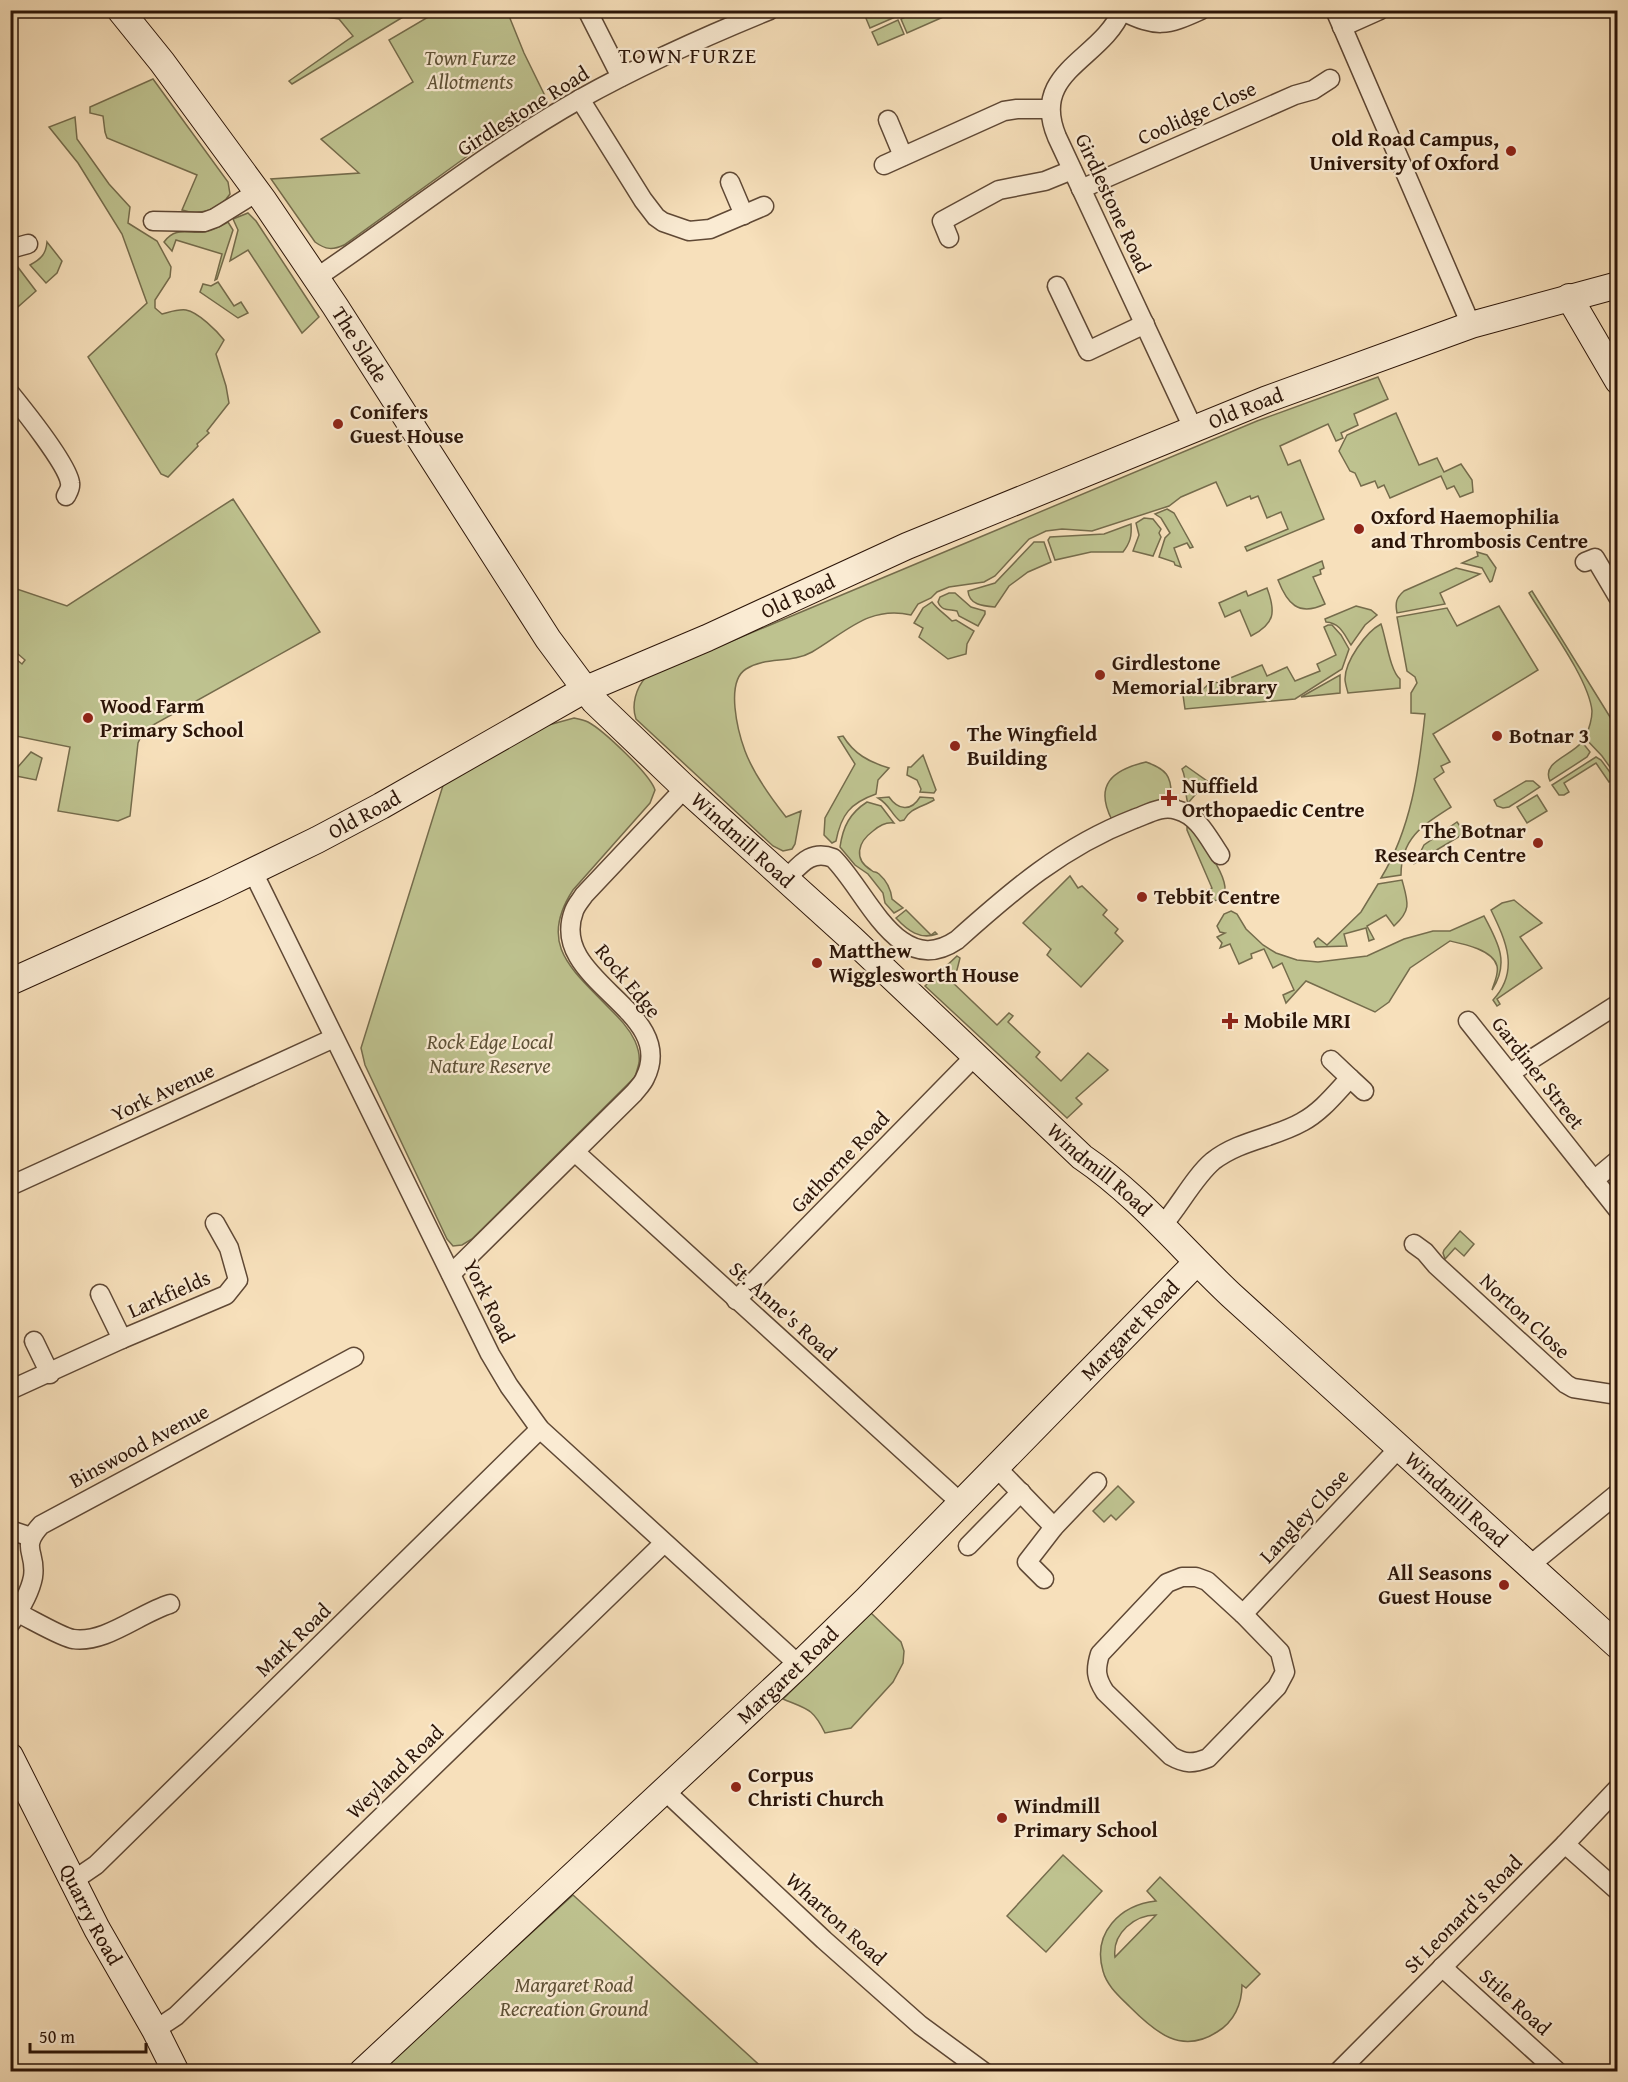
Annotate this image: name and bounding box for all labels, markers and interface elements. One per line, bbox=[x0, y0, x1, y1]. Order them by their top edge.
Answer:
district label: TOWN FURZE bbox=[618, 39, 758, 71]
park label: Town Furze Allotments bbox=[424, 42, 516, 97]
street label: Girdlestone Road bbox=[451, 57, 595, 164]
street label: Coolidge Close bbox=[1132, 72, 1261, 153]
place label: Old Road Campus, University of Oxford bbox=[1309, 123, 1499, 178]
street label: Girdlestone Road bbox=[1068, 128, 1160, 278]
marker: Old Road Campus, University of Oxford bbox=[1504, 144, 1518, 158]
street label: The Slade bbox=[324, 300, 396, 389]
street label: Old Road bbox=[1203, 378, 1288, 437]
place label: Conifers Guest House bbox=[350, 396, 464, 451]
marker: Conifers Guest House bbox=[331, 417, 345, 431]
place label: Oxford Haemophilia and Thrombosis Centre bbox=[1371, 501, 1588, 556]
marker: Oxford Haemophilia and Thrombosis Centre bbox=[1352, 522, 1366, 536]
street label: Old Road bbox=[755, 565, 840, 626]
place label: Girdlestone Memorial Library bbox=[1112, 647, 1277, 702]
marker: Girdlestone Memorial Library bbox=[1093, 668, 1107, 682]
place label: Wood Farm Primary School bbox=[100, 690, 244, 745]
marker: Wood Farm Primary School bbox=[81, 711, 95, 725]
place label: The Wingfield Building bbox=[967, 718, 1097, 773]
place label: Botnar 3 bbox=[1509, 720, 1589, 751]
marker: Botnar 3 bbox=[1490, 729, 1504, 743]
marker: The Wingfield Building bbox=[948, 739, 962, 753]
place label: Nuffield Orthopaedic Centre bbox=[1182, 770, 1365, 825]
street label: Old Road bbox=[322, 782, 407, 846]
street label: Windmill Road bbox=[684, 785, 802, 895]
marker: Nuffield Orthopaedic Centre bbox=[1160, 789, 1178, 807]
place label: The Botnar Research Centre bbox=[1375, 815, 1526, 870]
marker: The Botnar Research Centre bbox=[1531, 836, 1545, 850]
place label: Tebbit Centre bbox=[1154, 881, 1280, 912]
marker: Tebbit Centre bbox=[1135, 890, 1149, 904]
place label: Matthew Wigglesworth House bbox=[829, 935, 1019, 990]
street label: Rock Edge bbox=[588, 937, 669, 1025]
marker: Matthew Wigglesworth House bbox=[810, 956, 824, 970]
place label: Mobile MRI bbox=[1244, 1005, 1351, 1036]
street label: Gardiner Street bbox=[1484, 1010, 1593, 1136]
marker: Mobile MRI bbox=[1221, 1012, 1239, 1030]
park label: Rock Edge Local Nature Reserve bbox=[426, 1026, 553, 1081]
street label: York Avenue bbox=[106, 1054, 220, 1129]
street label: Gathorne Road bbox=[783, 1103, 897, 1220]
street label: Windmill Road bbox=[1040, 1115, 1160, 1224]
street label: York Road bbox=[456, 1254, 523, 1349]
street label: St. Anne's Road bbox=[722, 1254, 845, 1368]
street label: Larkfields bbox=[123, 1262, 215, 1325]
street label: Norton Close bbox=[1473, 1265, 1578, 1366]
street label: Margaret Road bbox=[1073, 1272, 1187, 1387]
street label: Binswood Avenue bbox=[63, 1396, 214, 1495]
street label: Windmill Road bbox=[1398, 1444, 1516, 1555]
street label: Langley Close bbox=[1252, 1461, 1356, 1570]
place label: All Seasons Guest House bbox=[1378, 1557, 1492, 1612]
marker: All Seasons Guest House bbox=[1497, 1578, 1511, 1592]
street label: Mark Road bbox=[248, 1595, 338, 1684]
street label: Margaret Road bbox=[729, 1618, 846, 1731]
street label: Weyland Road bbox=[339, 1717, 451, 1826]
place label: Corpus Christi Church bbox=[748, 1759, 885, 1814]
marker: Corpus Christi Church bbox=[729, 1780, 743, 1794]
place label: Windmill Primary School bbox=[1014, 1790, 1158, 1845]
marker: Windmill Primary School bbox=[995, 1811, 1009, 1825]
street label: St Leonard's Road bbox=[1396, 1847, 1530, 1980]
street label: Quarry Road bbox=[52, 1858, 131, 1971]
street label: Wharton Road bbox=[779, 1865, 894, 1973]
street label: Stile Road bbox=[1472, 1961, 1559, 2043]
park label: Margaret Road Recreation Ground bbox=[499, 1969, 648, 2024]
scale bar bbox=[30, 2016, 146, 2054]
text: 50 m bbox=[39, 2023, 75, 2050]

